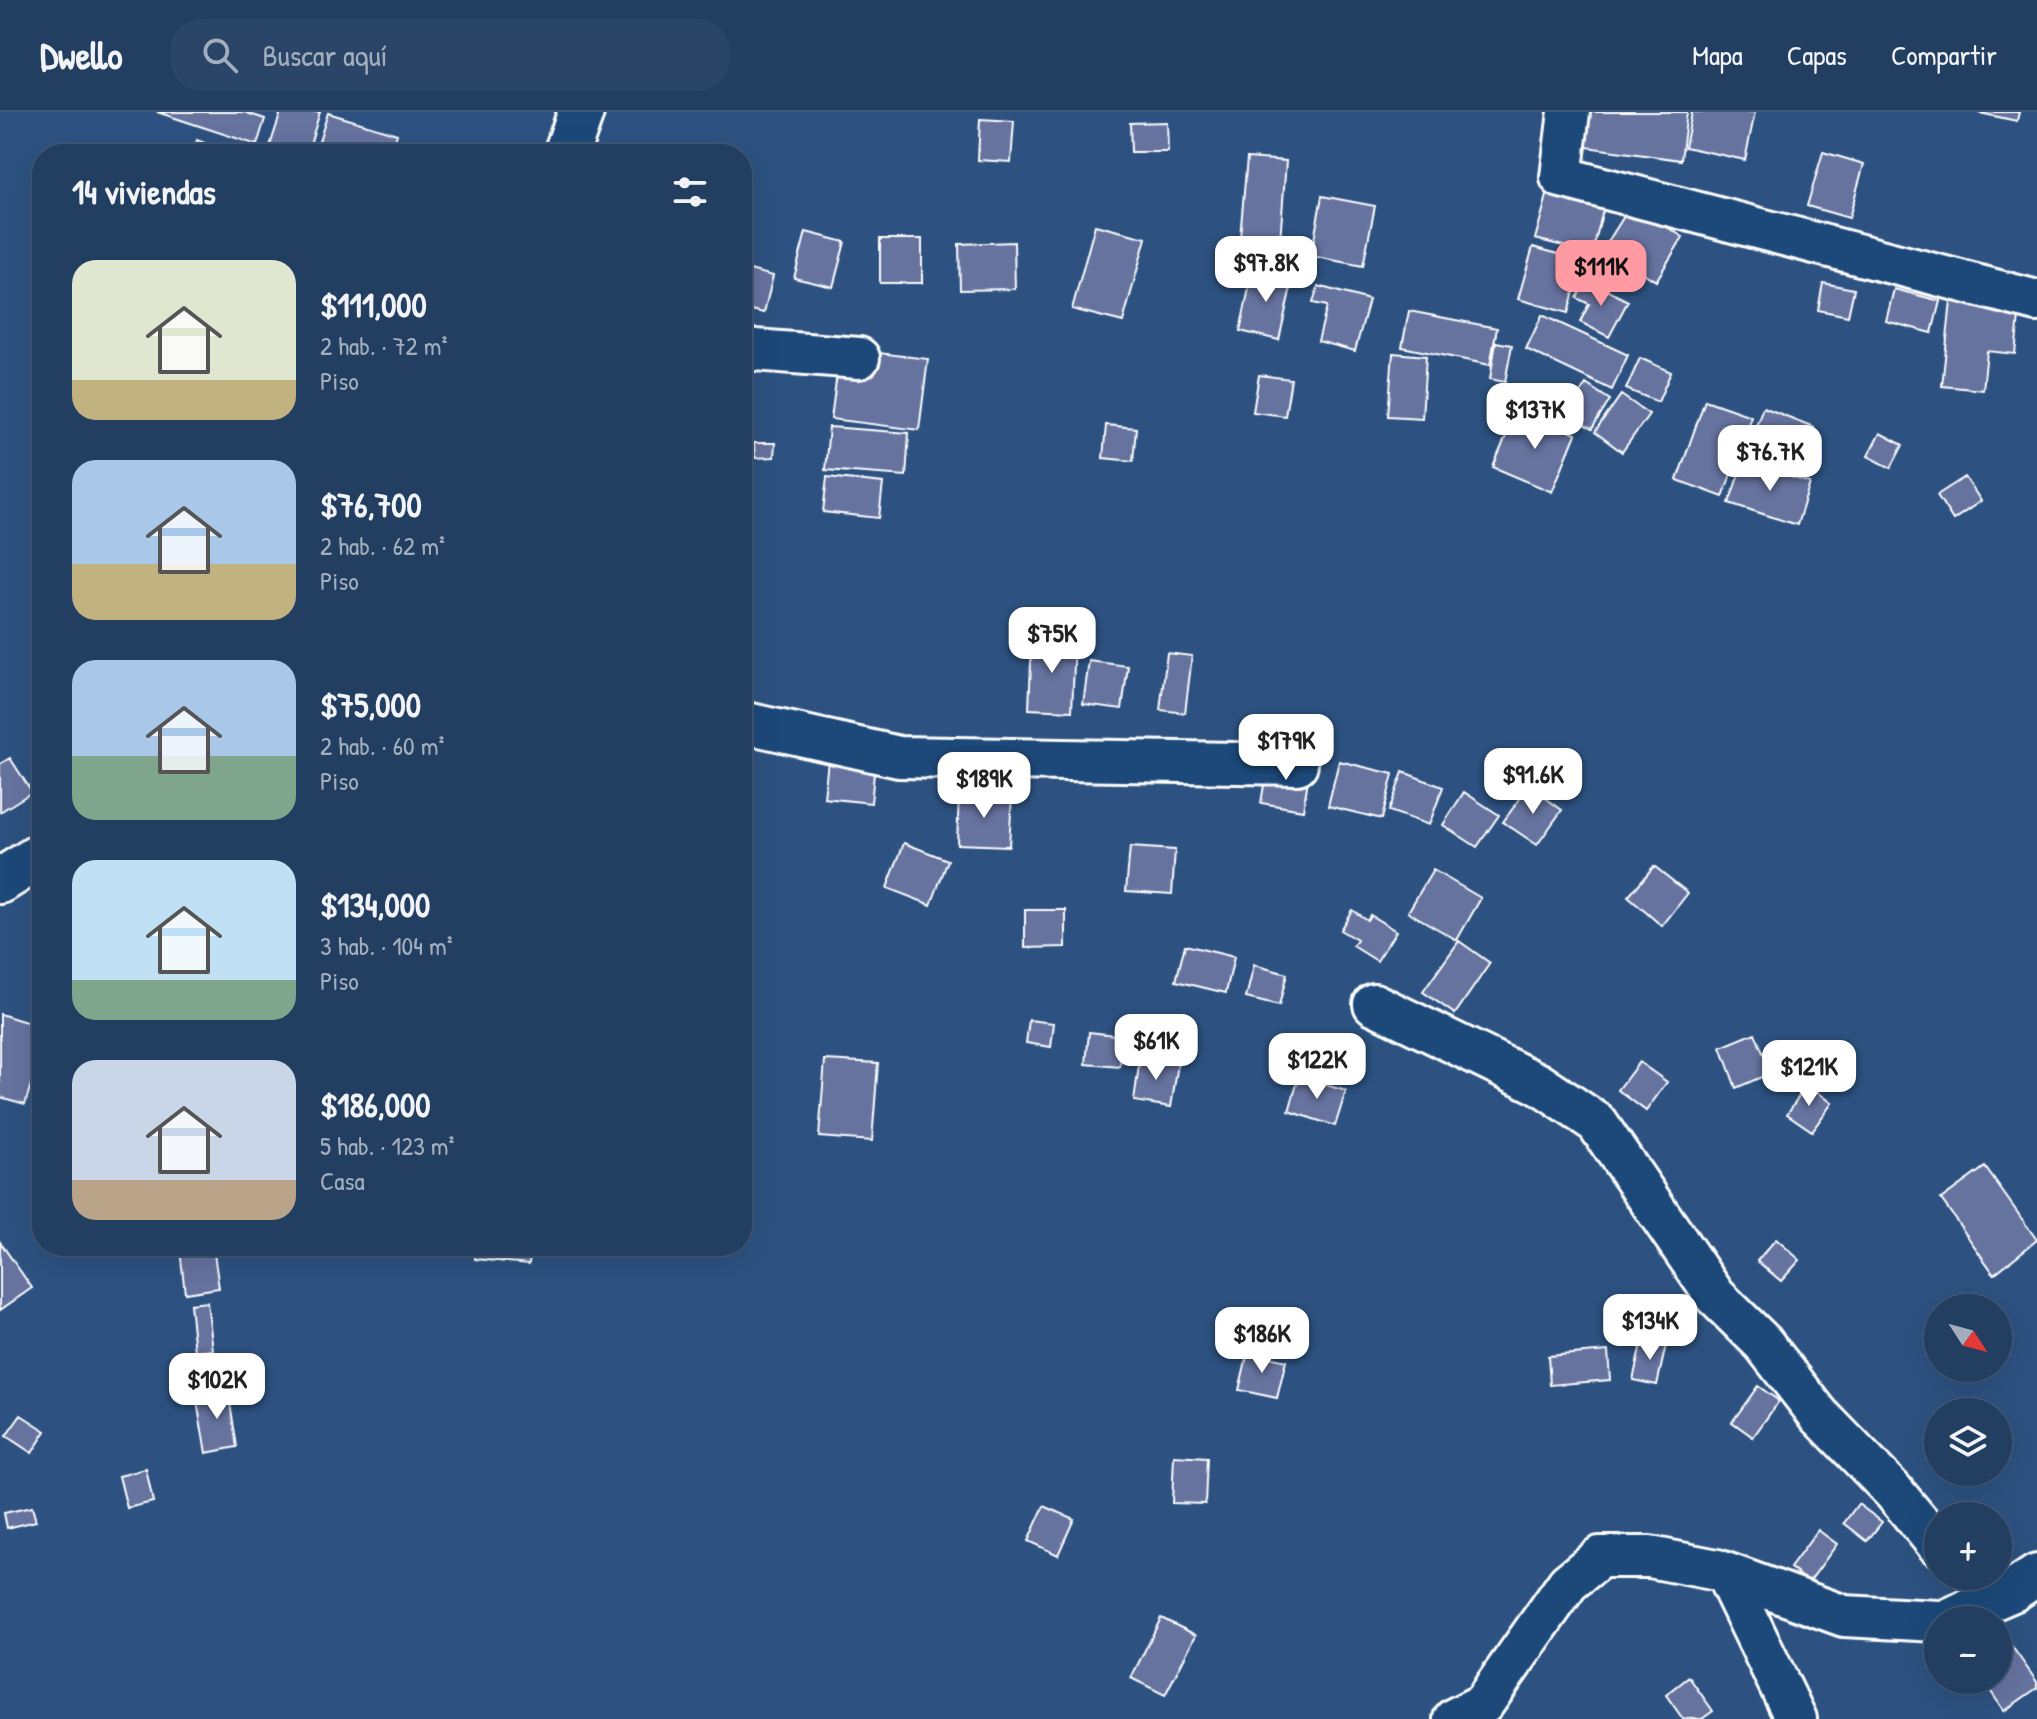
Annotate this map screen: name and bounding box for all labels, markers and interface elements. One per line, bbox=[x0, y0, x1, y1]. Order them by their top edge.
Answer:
search box bbox=[170, 19, 730, 91]
text: Dwello bbox=[40, 29, 122, 81]
icon: search bbox=[198, 33, 242, 77]
text: Buscar aquí bbox=[262, 35, 387, 75]
text: Mapa bbox=[1692, 36, 1743, 74]
text: Capas bbox=[1787, 36, 1847, 74]
text: Compartir bbox=[1891, 36, 1997, 74]
text: 14 viviendas bbox=[72, 169, 216, 215]
icon: filters bbox=[668, 170, 712, 214]
pin: $97.8K bbox=[1201, 236, 1331, 304]
pin: $111K bbox=[1545, 240, 1657, 308]
text: $97.8K bbox=[1233, 244, 1299, 279]
text: $111K bbox=[1573, 248, 1629, 283]
text: $111,000 bbox=[320, 282, 427, 328]
icon: home bbox=[136, 292, 232, 388]
text: 2 hab. · 72 m² bbox=[320, 328, 447, 363]
text: Piso bbox=[320, 363, 359, 398]
pin: $137K bbox=[1479, 383, 1591, 451]
text: $137K bbox=[1505, 391, 1565, 426]
pin: $76.7K bbox=[1705, 425, 1835, 493]
text: $76.7K bbox=[1736, 433, 1804, 468]
text: $76,700 bbox=[320, 482, 422, 528]
icon: home bbox=[136, 492, 232, 588]
text: 2 hab. · 62 m² bbox=[320, 528, 445, 563]
text: Piso bbox=[320, 563, 359, 598]
pin: $75K bbox=[1005, 607, 1099, 675]
text: $75K bbox=[1027, 615, 1077, 650]
text: $75,000 bbox=[320, 682, 421, 728]
icon: home bbox=[136, 692, 232, 788]
pin: $179K bbox=[1230, 714, 1342, 782]
text: $179K bbox=[1257, 722, 1315, 757]
text: 2 hab. · 60 m² bbox=[320, 728, 444, 763]
pin: $91.6K bbox=[1468, 748, 1598, 816]
pin: $189K bbox=[928, 752, 1040, 820]
text: $91.6K bbox=[1502, 756, 1564, 791]
text: $189K bbox=[955, 760, 1013, 795]
text: Piso bbox=[320, 763, 359, 798]
text: $134,000 bbox=[320, 882, 430, 928]
icon: home bbox=[136, 892, 232, 988]
text: 3 hab. · 104 m² bbox=[320, 928, 453, 963]
text: Piso bbox=[320, 963, 359, 998]
pin: $61K bbox=[1109, 1014, 1203, 1082]
text: $61K bbox=[1133, 1022, 1179, 1057]
pin: $122K bbox=[1261, 1033, 1373, 1101]
pin: $121K bbox=[1753, 1040, 1865, 1108]
text: $122K bbox=[1287, 1041, 1347, 1076]
text: $121K bbox=[1780, 1048, 1838, 1083]
text: $186,000 bbox=[320, 1082, 430, 1128]
icon: home bbox=[136, 1092, 232, 1188]
text: 5 hab. · 123 m² bbox=[320, 1128, 454, 1163]
text: Casa bbox=[320, 1163, 365, 1198]
pin: $134K bbox=[1594, 1294, 1706, 1362]
north arrow bbox=[1924, 1294, 2012, 1382]
map controls bbox=[1924, 1294, 2012, 1694]
text: $134K bbox=[1621, 1302, 1679, 1337]
pin: $186K bbox=[1206, 1307, 1318, 1375]
text: $186K bbox=[1233, 1315, 1291, 1350]
pin: $102K bbox=[161, 1353, 273, 1421]
text: $102K bbox=[187, 1361, 247, 1396]
button: layers bbox=[1924, 1398, 2012, 1486]
button: + bbox=[1924, 1502, 2012, 1590]
button: − bbox=[1924, 1606, 2012, 1694]

